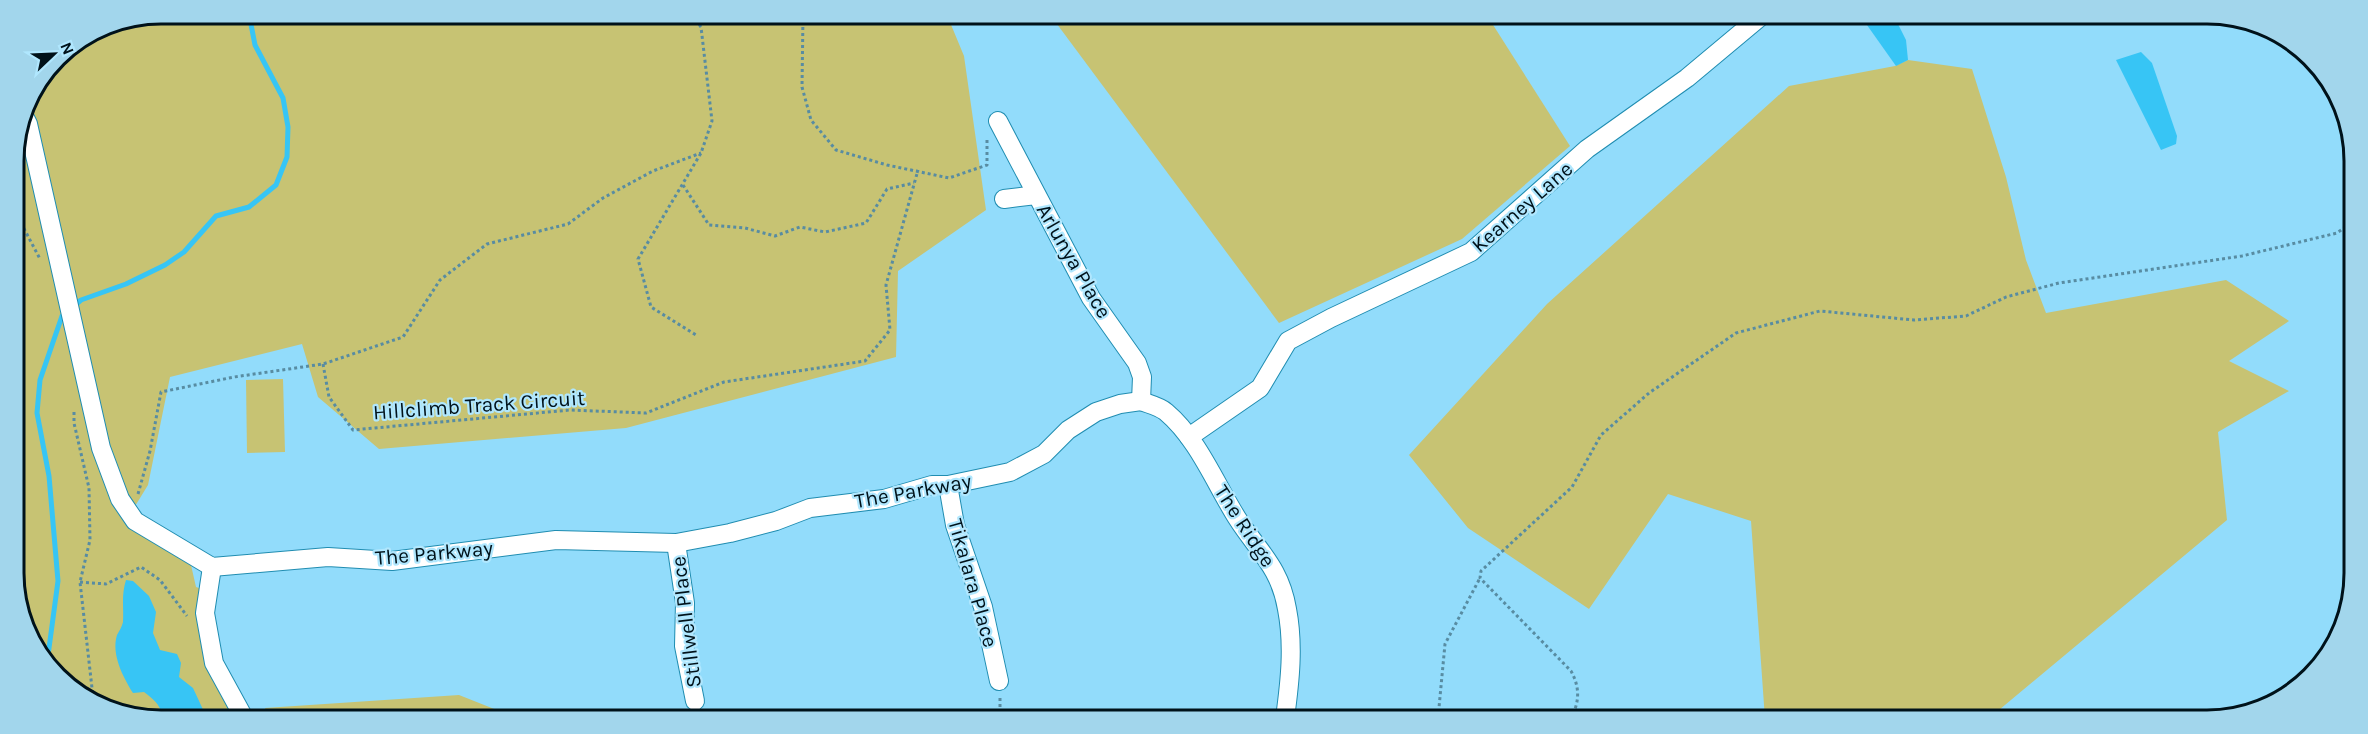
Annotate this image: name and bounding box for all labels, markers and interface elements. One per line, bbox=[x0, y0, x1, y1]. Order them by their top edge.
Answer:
north arrow bbox=[24, 24, 84, 84]
text: N bbox=[56, 39, 78, 57]
street label: Kearney Lane bbox=[1467, 157, 1577, 257]
street label: Arlunya Place bbox=[1032, 200, 1116, 322]
street label: Hillclimb Track Circuit bbox=[372, 386, 586, 424]
street label: The Parkway bbox=[853, 469, 973, 513]
street label: The Ridge bbox=[1210, 480, 1280, 572]
street label: Tikalara Place bbox=[943, 516, 1003, 650]
street label: The Parkway bbox=[374, 536, 494, 570]
street label: Stillwell Place bbox=[666, 555, 706, 689]

